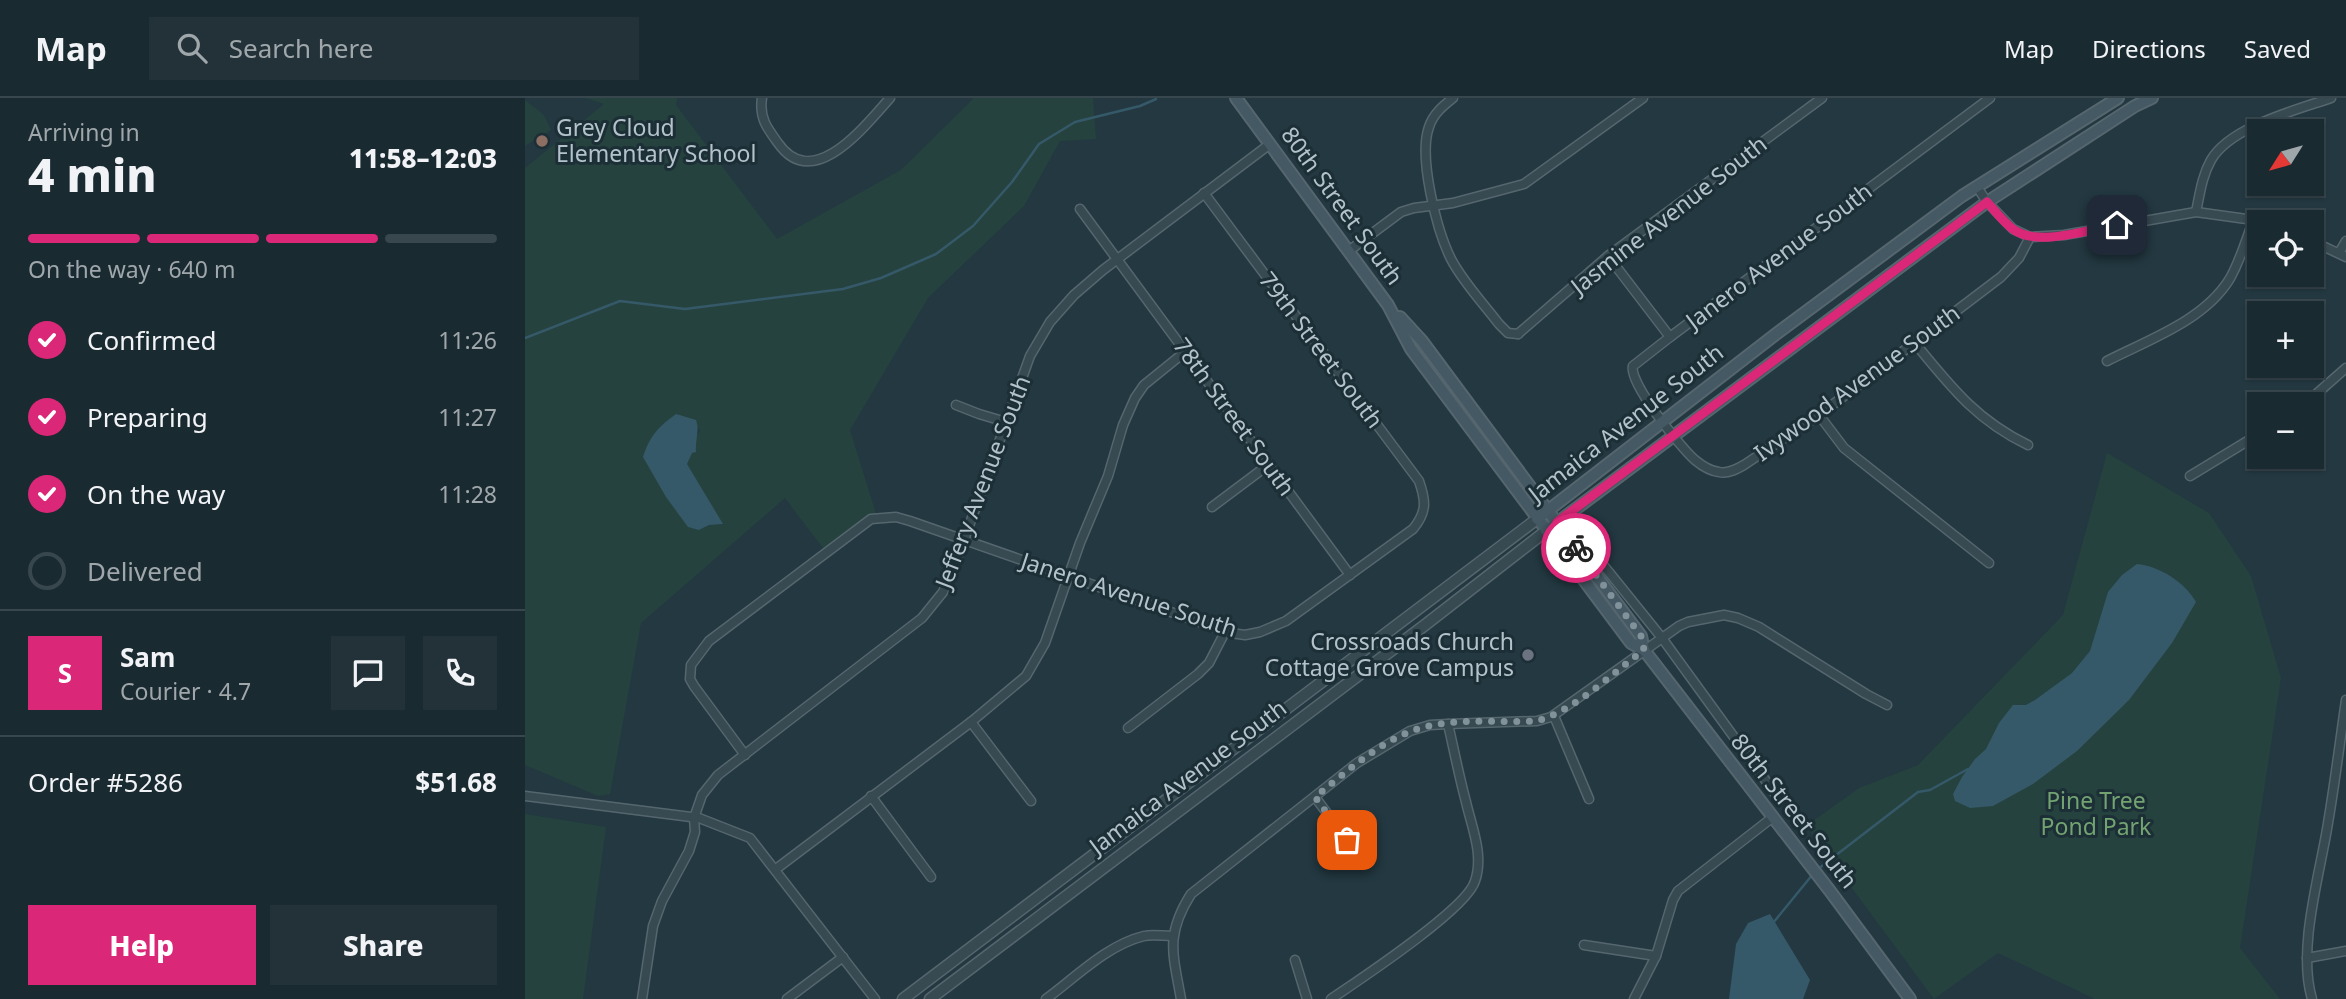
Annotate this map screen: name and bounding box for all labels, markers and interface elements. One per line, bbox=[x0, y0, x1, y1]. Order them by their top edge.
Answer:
search box bbox=[149, 17, 639, 80]
text: Map bbox=[35, 26, 107, 71]
icon: search bbox=[173, 29, 211, 67]
text: Search here bbox=[229, 30, 373, 66]
text: Map bbox=[2004, 32, 2054, 65]
text: Directions bbox=[2092, 32, 2206, 65]
text: Saved bbox=[2244, 32, 2311, 65]
place label: Grey Cloud Elementary School bbox=[556, 111, 756, 169]
text: Arriving in bbox=[28, 116, 140, 148]
north arrow bbox=[2247, 119, 2324, 196]
map controls bbox=[2247, 119, 2324, 469]
street label: 80th Street South bbox=[1275, 120, 1411, 291]
street label: Jasmine Avenue South bbox=[1562, 127, 1773, 302]
marker: Grey Cloud Elementary School bbox=[534, 133, 550, 149]
text: 11:58–12:03 bbox=[349, 140, 497, 176]
text: 4 min bbox=[28, 143, 157, 205]
street label: Janero Avenue South bbox=[1677, 175, 1878, 337]
pin bbox=[2087, 195, 2147, 255]
icon: home bbox=[2098, 206, 2136, 244]
button: locate bbox=[2247, 210, 2324, 287]
text: On the way · 640 m bbox=[28, 253, 235, 285]
street label: 79th Street South bbox=[1252, 265, 1391, 434]
street label: Ivywood Avenue South bbox=[1747, 297, 1966, 468]
button: + bbox=[2247, 301, 2324, 378]
icon: check bbox=[28, 321, 66, 359]
text: Confirmed bbox=[87, 322, 217, 358]
text: 11:26 bbox=[438, 324, 497, 356]
street label: 78th Street South bbox=[1167, 331, 1303, 502]
street label: Jamaica Avenue South bbox=[1520, 336, 1730, 510]
street label: Jeffery Avenue South bbox=[926, 371, 1037, 594]
button: − bbox=[2247, 392, 2324, 469]
icon: check bbox=[28, 398, 66, 436]
text: Preparing bbox=[87, 399, 208, 435]
text: 11:27 bbox=[438, 401, 497, 433]
icon: check bbox=[28, 475, 66, 513]
text: On the way bbox=[87, 476, 225, 512]
text: 11:28 bbox=[438, 478, 497, 510]
courier bbox=[1541, 513, 1611, 583]
icon: bike bbox=[1557, 529, 1595, 567]
street label: Janero Avenue South bbox=[1015, 543, 1241, 644]
text: Delivered bbox=[87, 553, 203, 589]
place label: Crossroads Church Cottage Grove Campus bbox=[1265, 625, 1514, 683]
button: chat bbox=[331, 636, 405, 710]
button: phone bbox=[423, 636, 497, 710]
text: Sam bbox=[120, 639, 175, 675]
marker: Crossroads Church Cottage Grove Campus bbox=[1520, 647, 1536, 663]
text: S bbox=[58, 655, 72, 691]
text: Courier · 4.7 bbox=[120, 675, 251, 707]
street label: Jamaica Avenue South bbox=[1081, 691, 1293, 862]
street label: 80th Street South bbox=[1724, 726, 1865, 894]
text: Order #5286 bbox=[28, 764, 183, 800]
text: $51.68 bbox=[415, 764, 497, 800]
park label: Pine Tree Pond Park bbox=[2041, 784, 2152, 842]
pin bbox=[1317, 810, 1377, 870]
icon: bag bbox=[1328, 821, 1366, 859]
button: Help bbox=[28, 905, 256, 985]
button: Share bbox=[270, 905, 497, 985]

